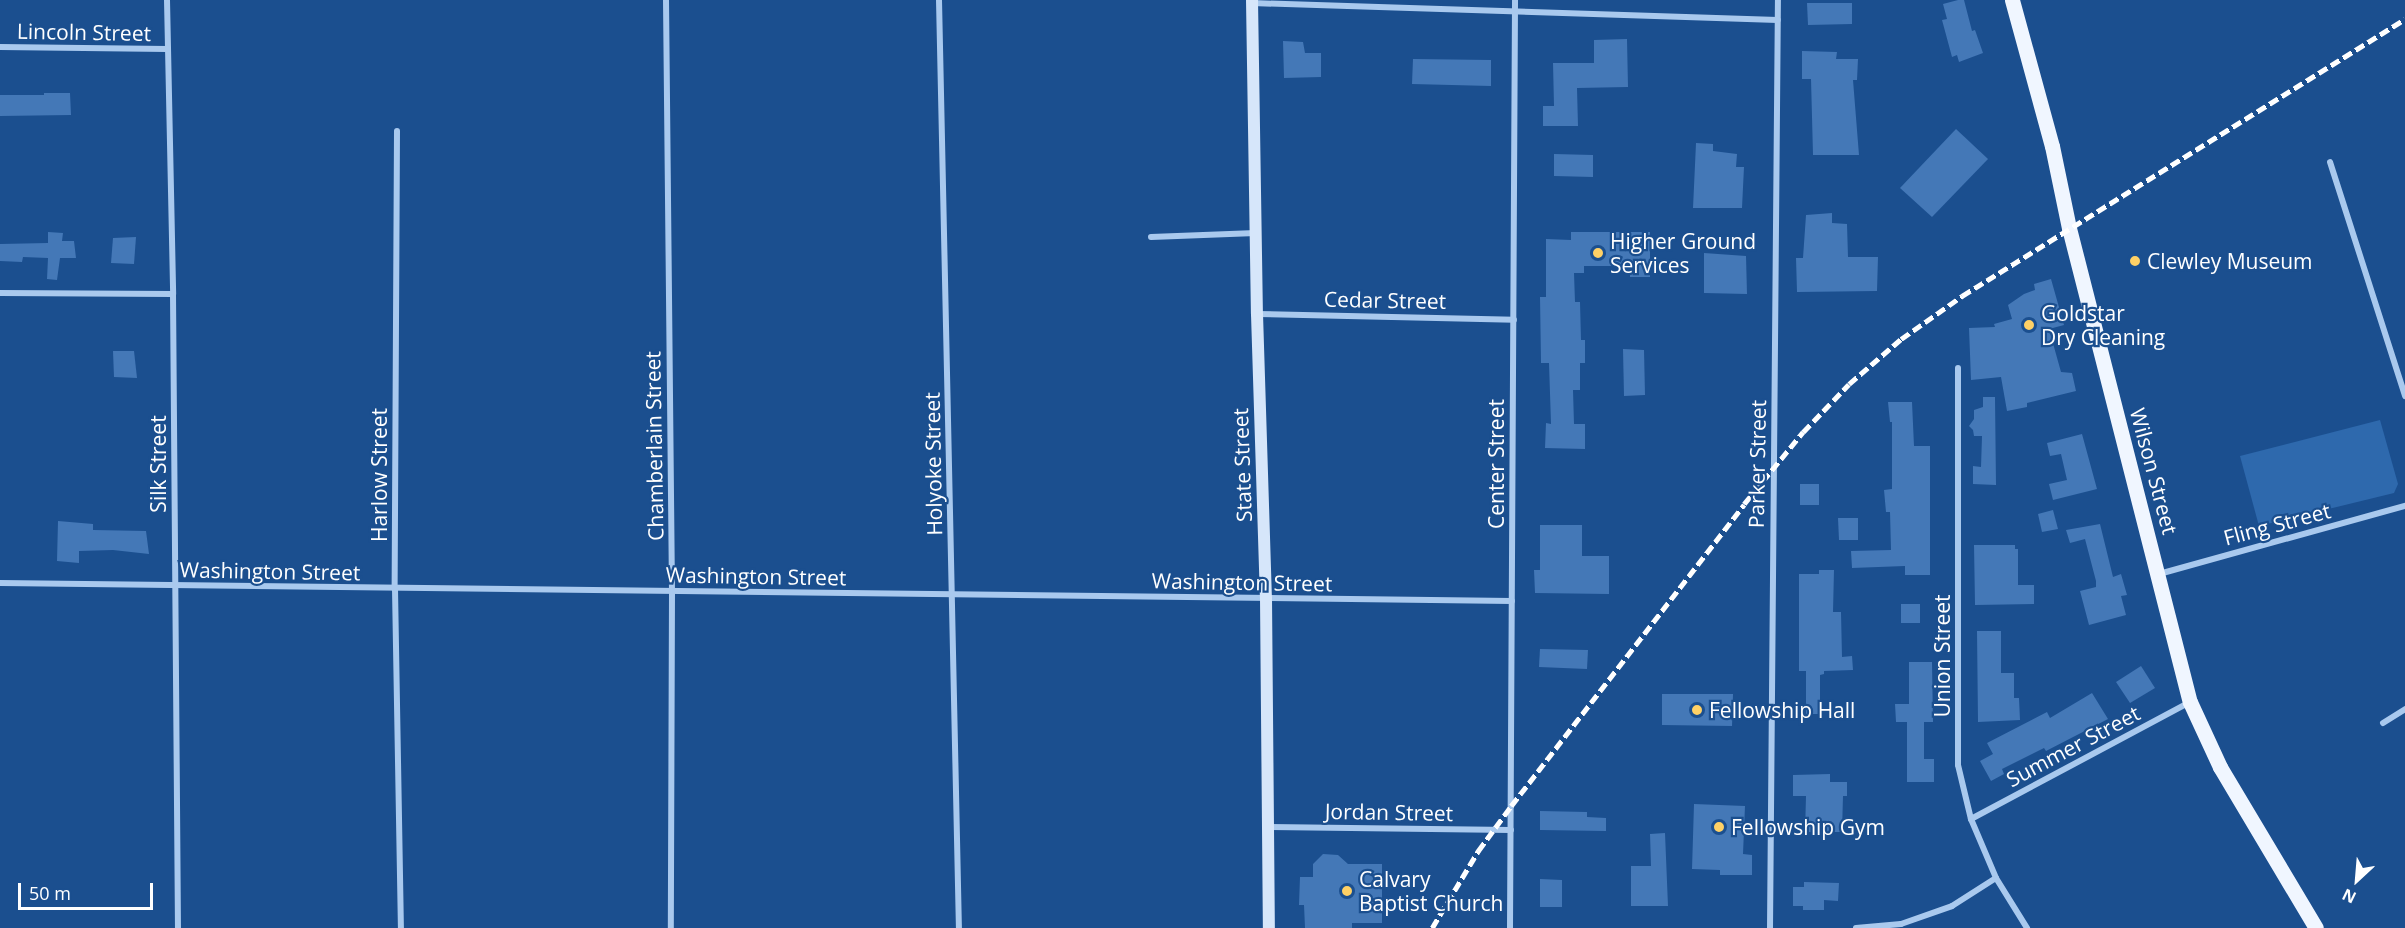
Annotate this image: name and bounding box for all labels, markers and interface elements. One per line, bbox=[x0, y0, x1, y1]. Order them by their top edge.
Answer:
street label: Lincoln Street bbox=[17, 18, 151, 46]
place label: Higher Ground Services bbox=[1610, 228, 1756, 278]
marker: Higher Ground Services bbox=[1591, 246, 1605, 260]
place label: Clewley Museum bbox=[2147, 248, 2313, 274]
marker: Clewley Museum bbox=[2128, 254, 2142, 268]
street label: Cedar Street bbox=[1324, 286, 1446, 314]
place label: Goldstar Dry Cleaning bbox=[2041, 300, 2165, 350]
marker: Goldstar Dry Cleaning bbox=[2022, 318, 2036, 332]
street label: Chamberlain Street bbox=[640, 351, 668, 541]
street label: Holyoke Street bbox=[919, 392, 947, 536]
street label: Center Street bbox=[1483, 399, 1509, 529]
street label: Parker Street bbox=[1743, 400, 1771, 528]
street label: Wilson Street bbox=[2125, 405, 2183, 537]
street label: Harlow Street bbox=[366, 408, 392, 542]
street label: State Street bbox=[1227, 408, 1257, 522]
street label: Silk Street bbox=[145, 415, 171, 513]
street label: Fling Street bbox=[2221, 498, 2333, 550]
street label: Washington Street bbox=[179, 557, 361, 585]
street label: Washington Street bbox=[665, 562, 847, 590]
street label: Washington Street bbox=[1151, 568, 1333, 596]
street label: Union Street bbox=[1929, 594, 1955, 718]
place label: Fellowship Hall bbox=[1709, 697, 1855, 723]
street label: Summer Street bbox=[2002, 700, 2144, 792]
marker: Fellowship Hall bbox=[1690, 703, 1704, 717]
street label: Jordan Street bbox=[1325, 798, 1453, 826]
place label: Fellowship Gym bbox=[1731, 814, 1885, 840]
marker: Fellowship Gym bbox=[1712, 820, 1726, 834]
north arrow bbox=[2327, 850, 2387, 910]
place label: Calvary Baptist Church bbox=[1359, 866, 1503, 916]
scale bar bbox=[21, 871, 156, 909]
text: 50 m bbox=[29, 881, 71, 905]
text: N bbox=[2338, 883, 2360, 909]
marker: Calvary Baptist Church bbox=[1340, 884, 1354, 898]

